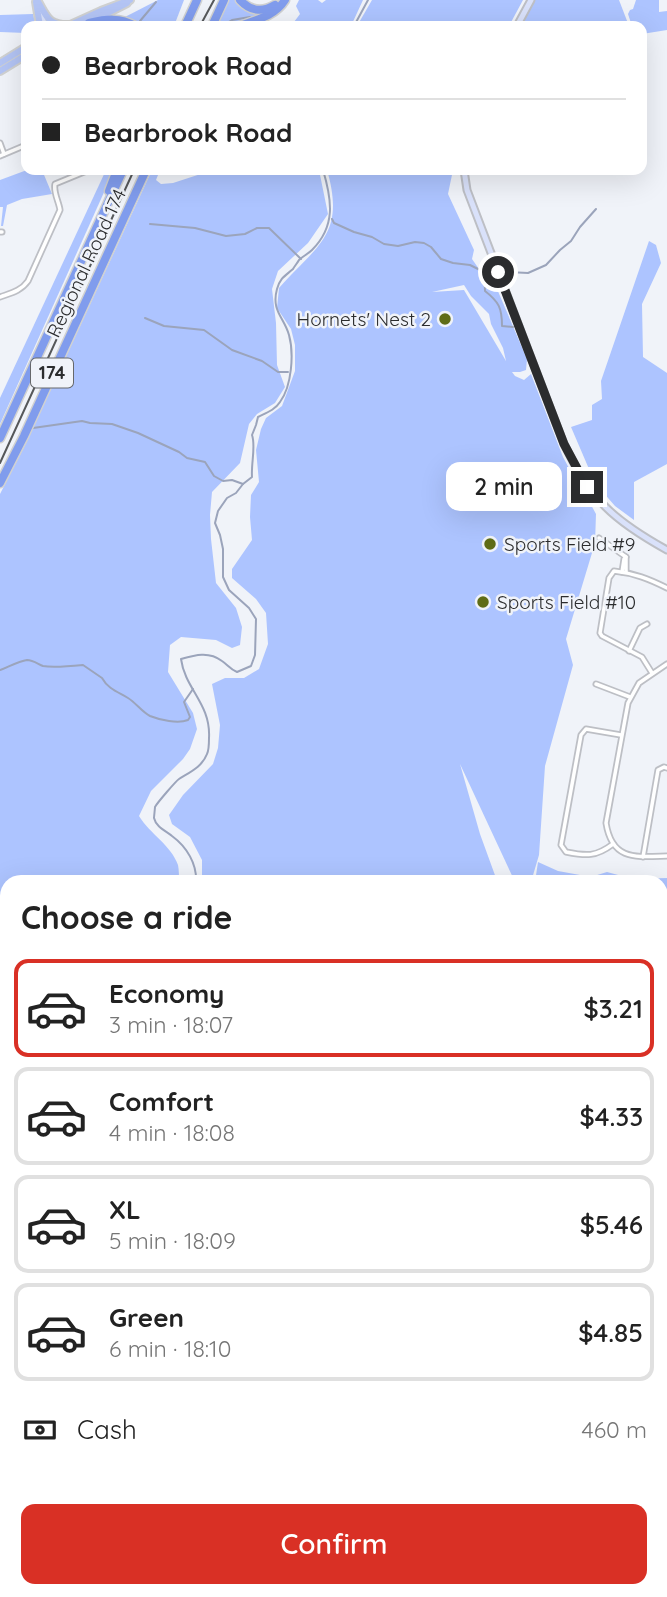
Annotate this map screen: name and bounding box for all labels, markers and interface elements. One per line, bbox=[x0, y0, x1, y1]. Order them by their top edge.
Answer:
text: Bearbrook Road bbox=[84, 49, 292, 82]
text: Bearbrook Road bbox=[84, 116, 292, 149]
street label: Regional Road 174 bbox=[41, 185, 131, 341]
route start bbox=[482, 256, 514, 288]
place label: Hornets' Nest 2 bbox=[297, 307, 431, 331]
marker: Hornets' Nest 2 bbox=[437, 311, 453, 327]
road number: 174 bbox=[31, 358, 73, 388]
callout: 2 min bbox=[447, 462, 562, 512]
route end bbox=[571, 471, 603, 503]
text: 2 min bbox=[474, 472, 534, 501]
place label: Sports Field #9 bbox=[504, 532, 635, 556]
marker: Sports Field #9 bbox=[482, 536, 498, 552]
place label: Sports Field #10 bbox=[497, 590, 636, 614]
marker: Sports Field #10 bbox=[475, 594, 491, 610]
text: Choose a ride bbox=[21, 897, 233, 937]
icon: car bbox=[25, 977, 88, 1040]
text: Economy bbox=[109, 977, 224, 1010]
text: $3.21 bbox=[583, 992, 643, 1025]
text: 3 min · 18:07 bbox=[109, 1010, 233, 1039]
icon: car bbox=[25, 1085, 88, 1148]
text: Comfort bbox=[109, 1085, 214, 1118]
text: $4.33 bbox=[579, 1100, 643, 1133]
text: 4 min · 18:08 bbox=[109, 1118, 235, 1147]
icon: car bbox=[25, 1193, 88, 1256]
text: XL bbox=[109, 1193, 141, 1226]
text: $5.46 bbox=[580, 1208, 643, 1241]
text: 5 min · 18:09 bbox=[109, 1226, 236, 1255]
icon: car bbox=[25, 1301, 88, 1364]
text: Green bbox=[109, 1301, 184, 1334]
text: $4.85 bbox=[578, 1316, 643, 1349]
text: 6 min · 18:10 bbox=[109, 1334, 231, 1363]
icon: cash bbox=[21, 1411, 59, 1449]
text: Cash bbox=[77, 1413, 137, 1446]
text: 460 m bbox=[582, 1415, 647, 1444]
button: Confirm bbox=[21, 1504, 647, 1584]

